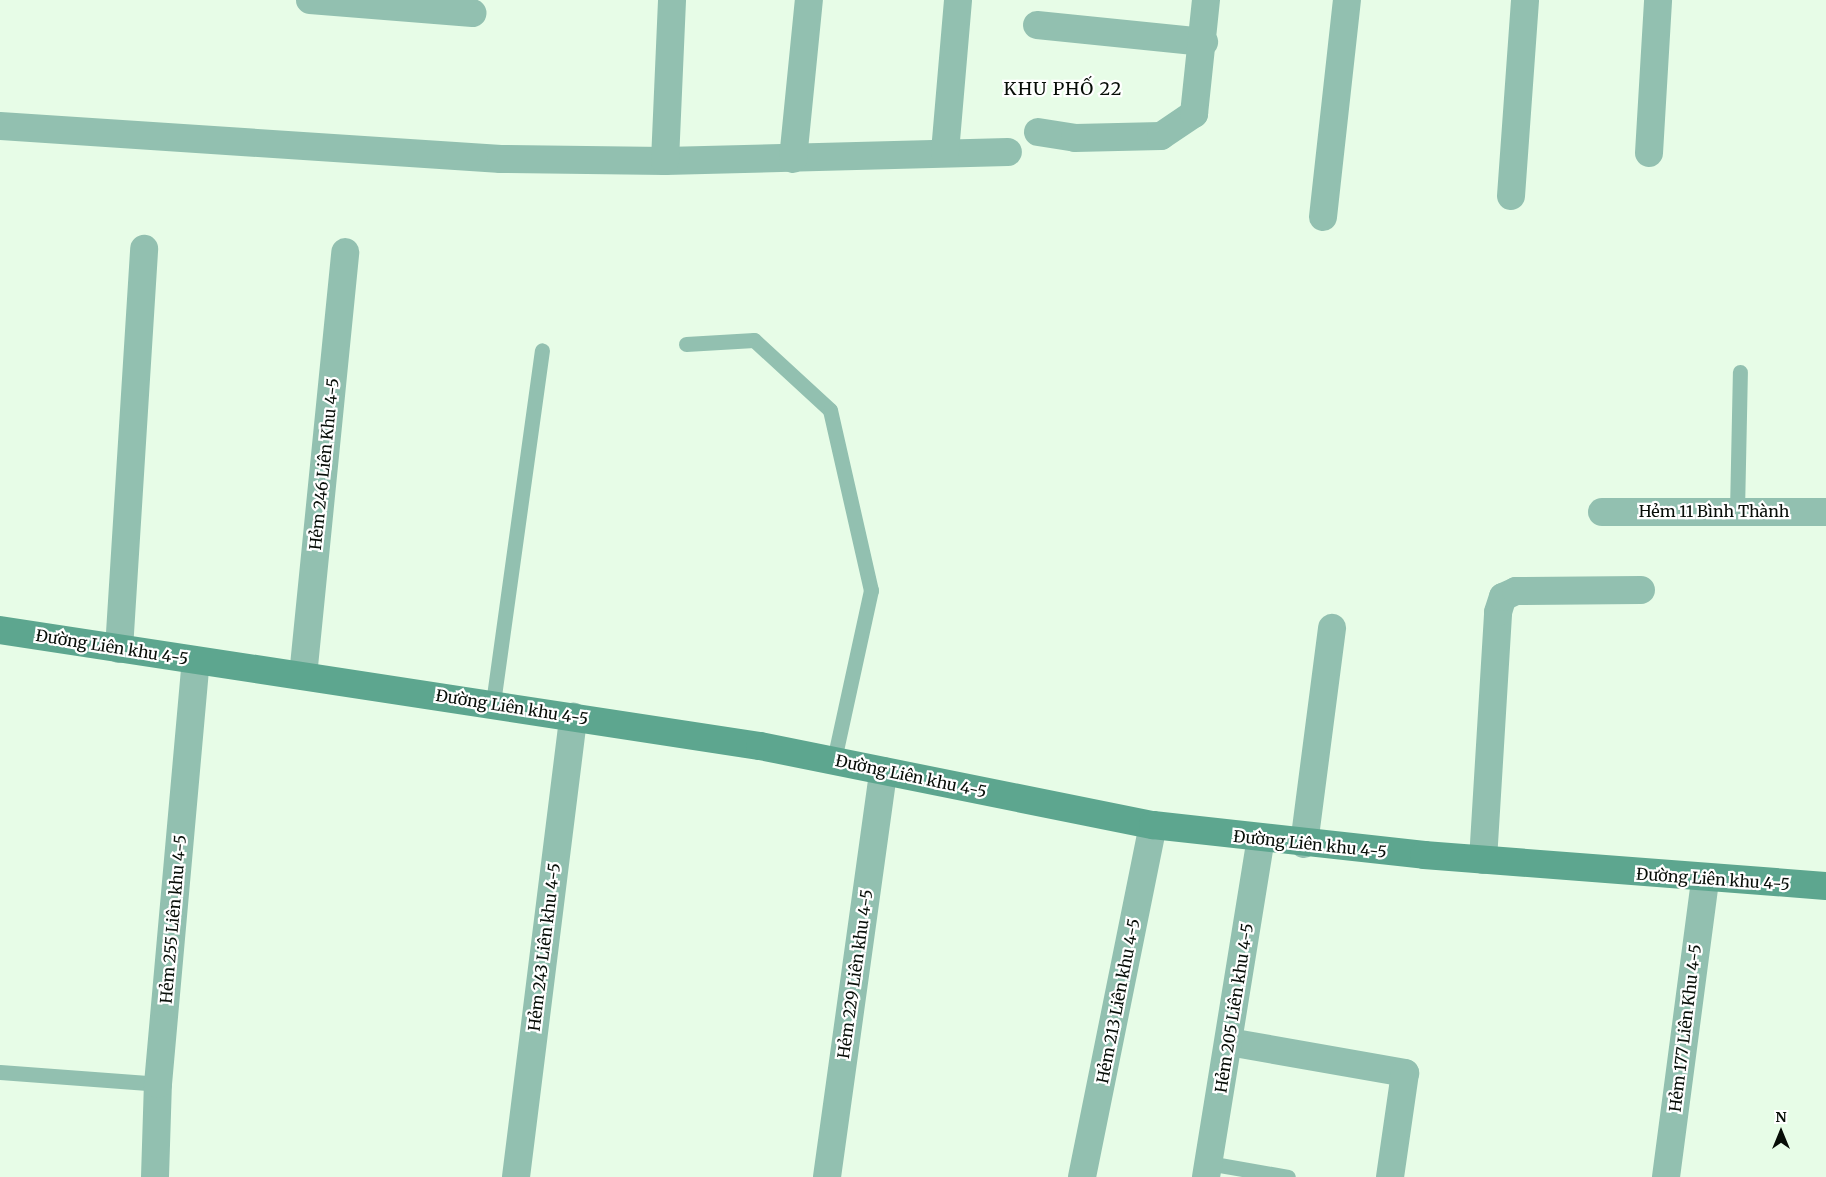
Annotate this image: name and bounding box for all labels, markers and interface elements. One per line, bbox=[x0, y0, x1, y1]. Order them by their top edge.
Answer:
district label: KHU PHỐ 22 bbox=[1002, 78, 1124, 100]
street label: Hẻm 246 Liên Khu 4-5 bbox=[305, 377, 343, 551]
street label: Hẻm 11 Bình Thành bbox=[1639, 501, 1789, 521]
street label: Đường Liên khu 4-5 bbox=[34, 625, 190, 669]
street label: Đường Liên khu 4-5 bbox=[434, 685, 590, 729]
street label: Đường Liên khu 4-5 bbox=[834, 751, 988, 801]
street label: Đường Liên khu 4-5 bbox=[1232, 826, 1388, 862]
street label: Hẻm 255 Liên khu 4-5 bbox=[156, 834, 190, 1004]
street label: Hẻm 243 Liên khu 4-5 bbox=[524, 862, 564, 1032]
street label: Đường Liên khu 4-5 bbox=[1635, 864, 1791, 894]
street label: Hẻm 229 Liên khu 4-5 bbox=[834, 888, 876, 1060]
street label: Hẻm 213 Liên khu 4-5 bbox=[1093, 917, 1143, 1085]
street label: Hẻm 205 Liên khu 4-5 bbox=[1211, 922, 1257, 1094]
street label: Hẻm 177 Liên Khu 4-5 bbox=[1665, 943, 1705, 1113]
north arrow bbox=[1756, 1107, 1806, 1157]
text: N bbox=[1775, 1108, 1787, 1126]

